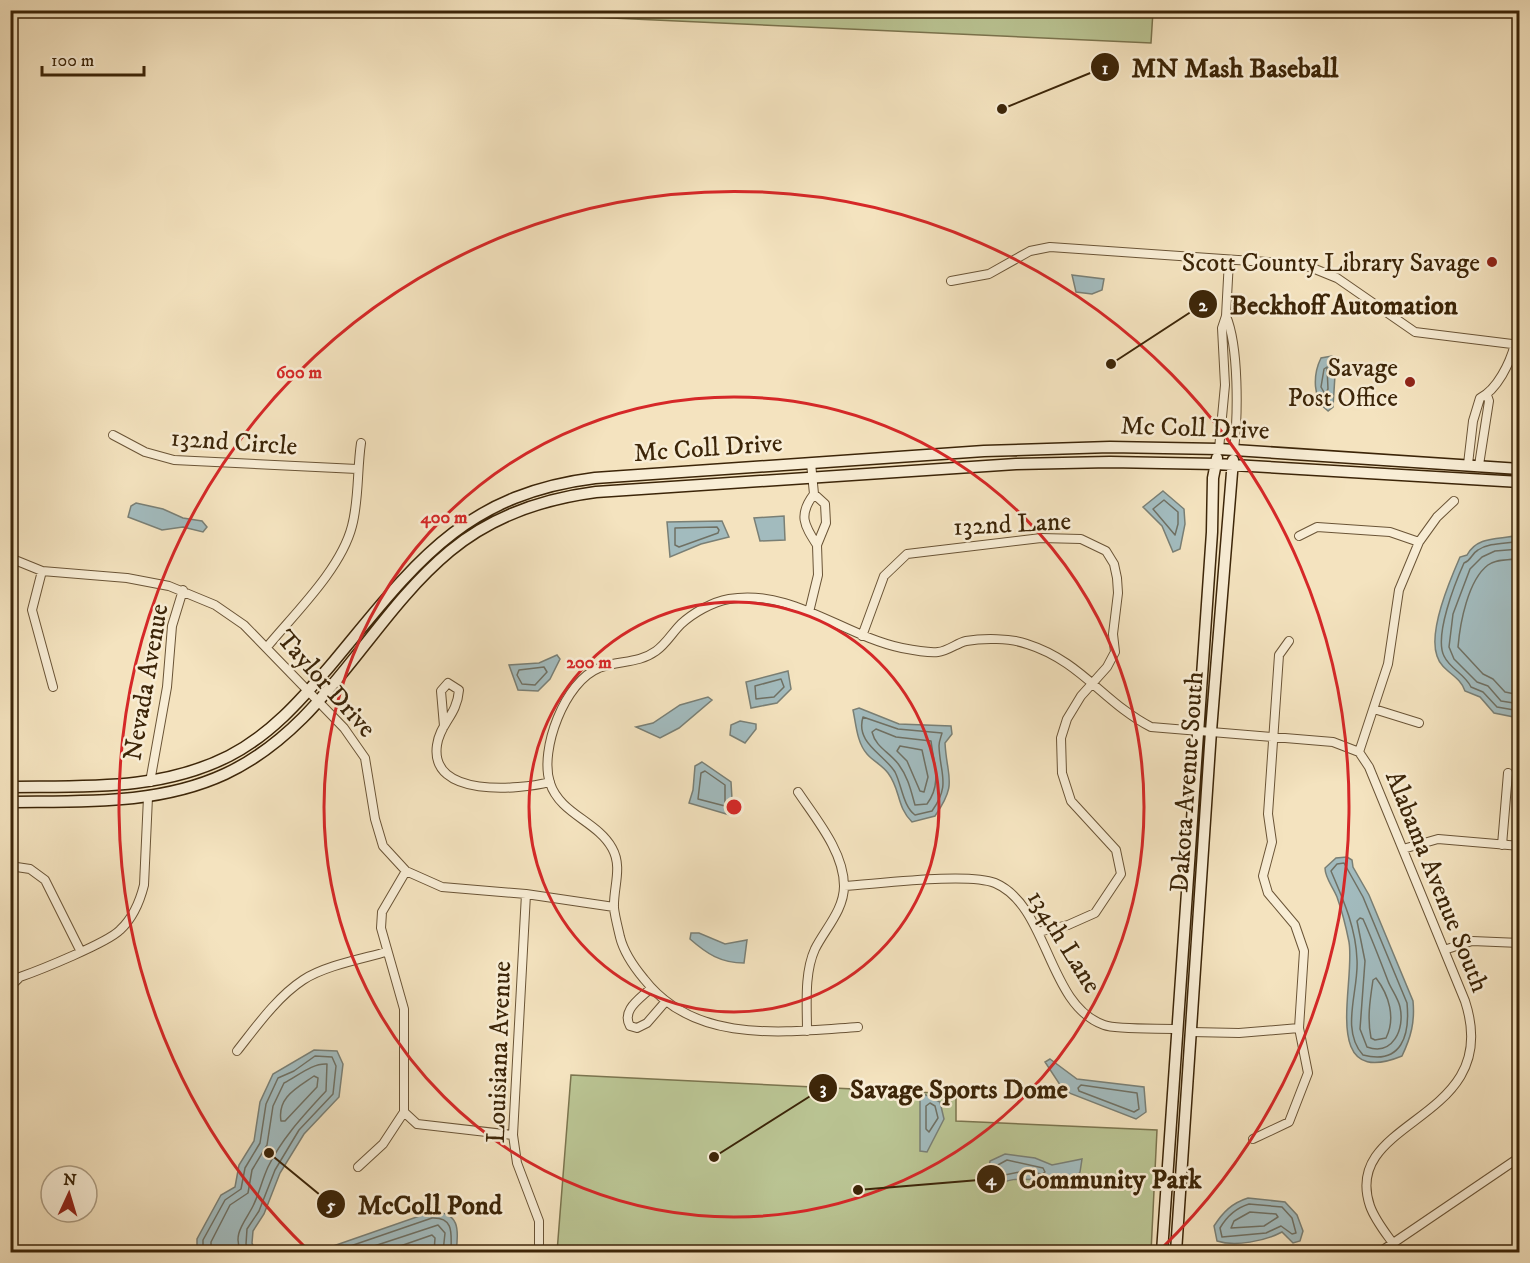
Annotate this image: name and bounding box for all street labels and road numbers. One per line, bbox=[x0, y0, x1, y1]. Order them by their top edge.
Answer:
street label: Mc Coll Drive bbox=[1120, 409, 1270, 448]
street label: 132nd Circle bbox=[169, 422, 299, 463]
street label: Mc Coll Drive bbox=[633, 427, 784, 470]
street label: 132nd Lane bbox=[952, 505, 1072, 544]
street label: Nevada Avenue bbox=[116, 601, 177, 763]
street label: Taylor Drive bbox=[269, 623, 383, 745]
street label: Dakota Avenue South bbox=[1163, 670, 1212, 894]
street label: Alabama Avenue South bbox=[1377, 766, 1496, 998]
street label: 134th Lane bbox=[1019, 884, 1108, 1000]
street label: Louisiana Avenue bbox=[480, 960, 519, 1144]

